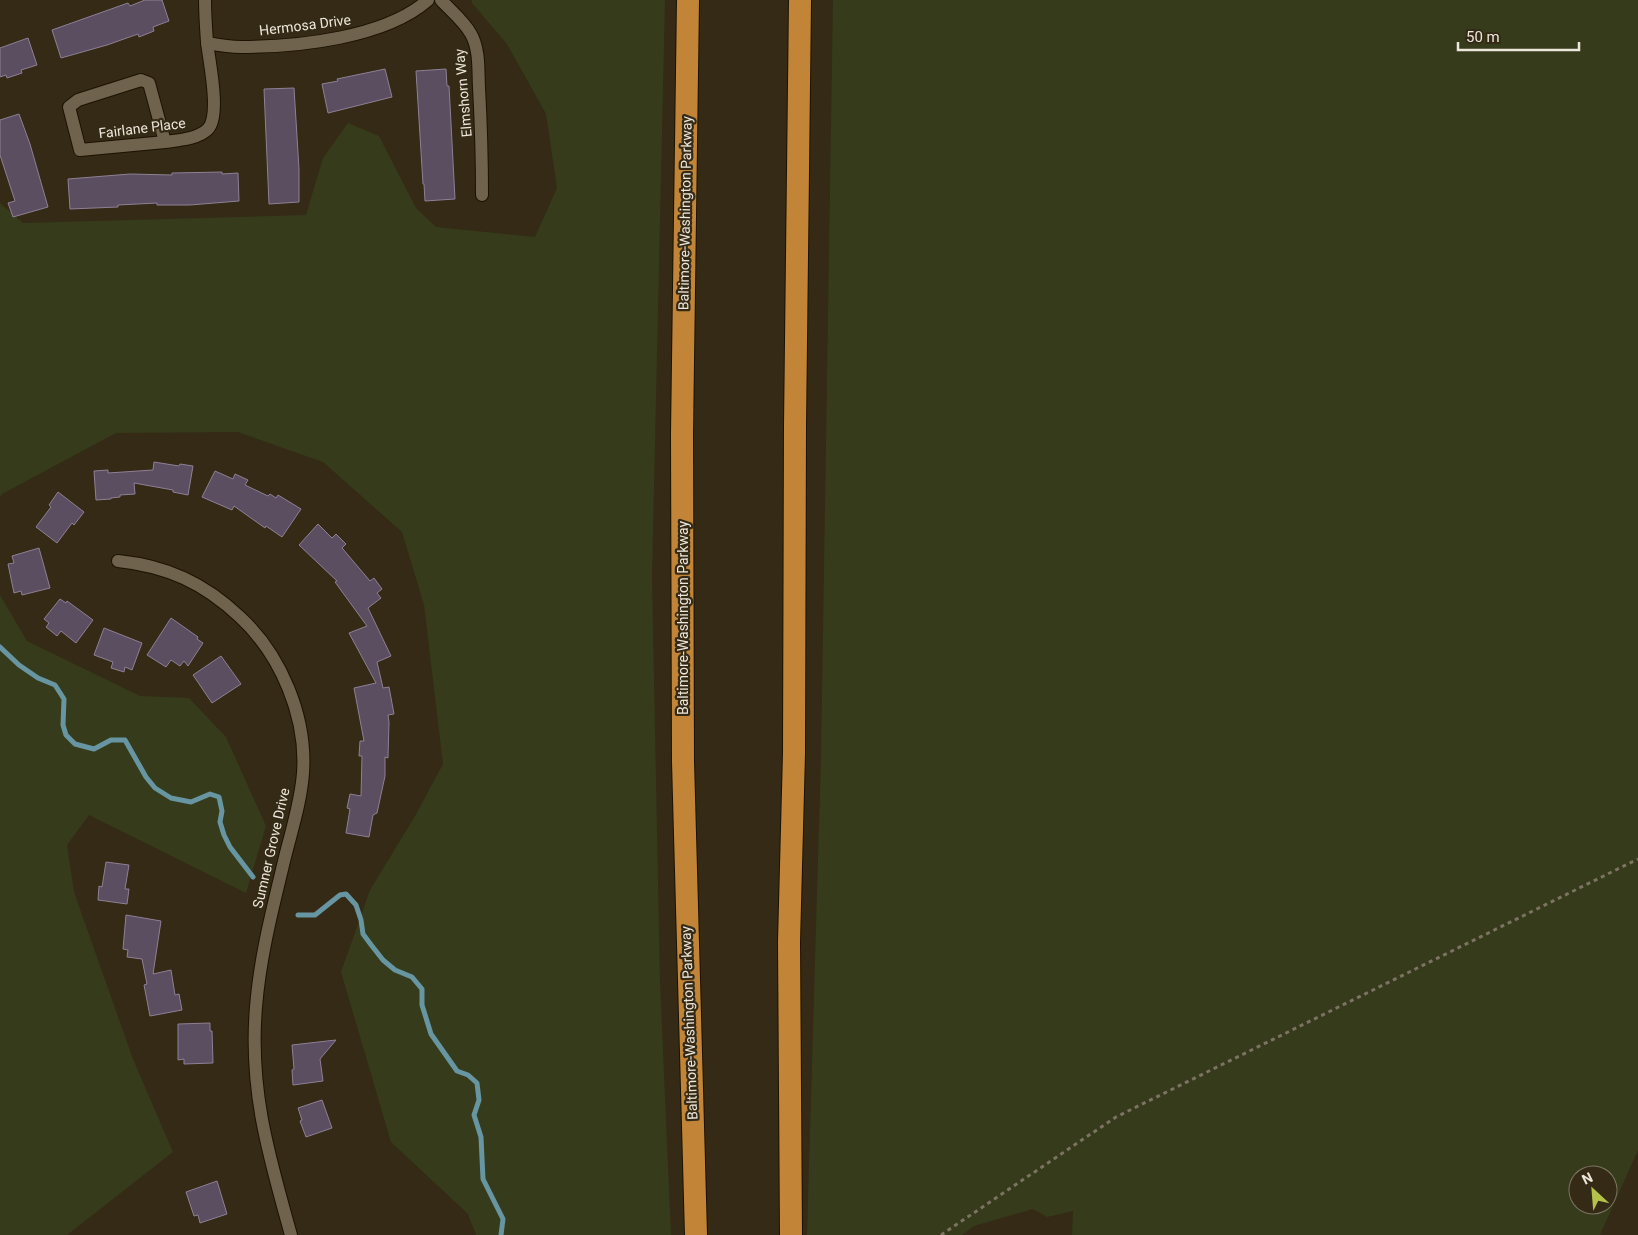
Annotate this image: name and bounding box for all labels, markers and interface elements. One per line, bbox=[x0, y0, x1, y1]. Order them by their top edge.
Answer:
street label: Hermosa Drive bbox=[258, 11, 352, 39]
scale bar bbox=[1458, 20, 1579, 52]
text: 50 m bbox=[1466, 28, 1500, 46]
street label: Elmshorn Way bbox=[451, 48, 475, 138]
street label: Fairlane Place bbox=[98, 115, 186, 141]
street label: Baltimore-Washington Parkway bbox=[675, 115, 695, 310]
street label: Baltimore-Washington Parkway bbox=[675, 521, 691, 715]
street label: Sumner Grove Drive bbox=[249, 786, 293, 910]
street label: Baltimore-Washington Parkway bbox=[678, 925, 700, 1120]
north arrow bbox=[1568, 1165, 1618, 1215]
text: N bbox=[1579, 1169, 1595, 1188]

